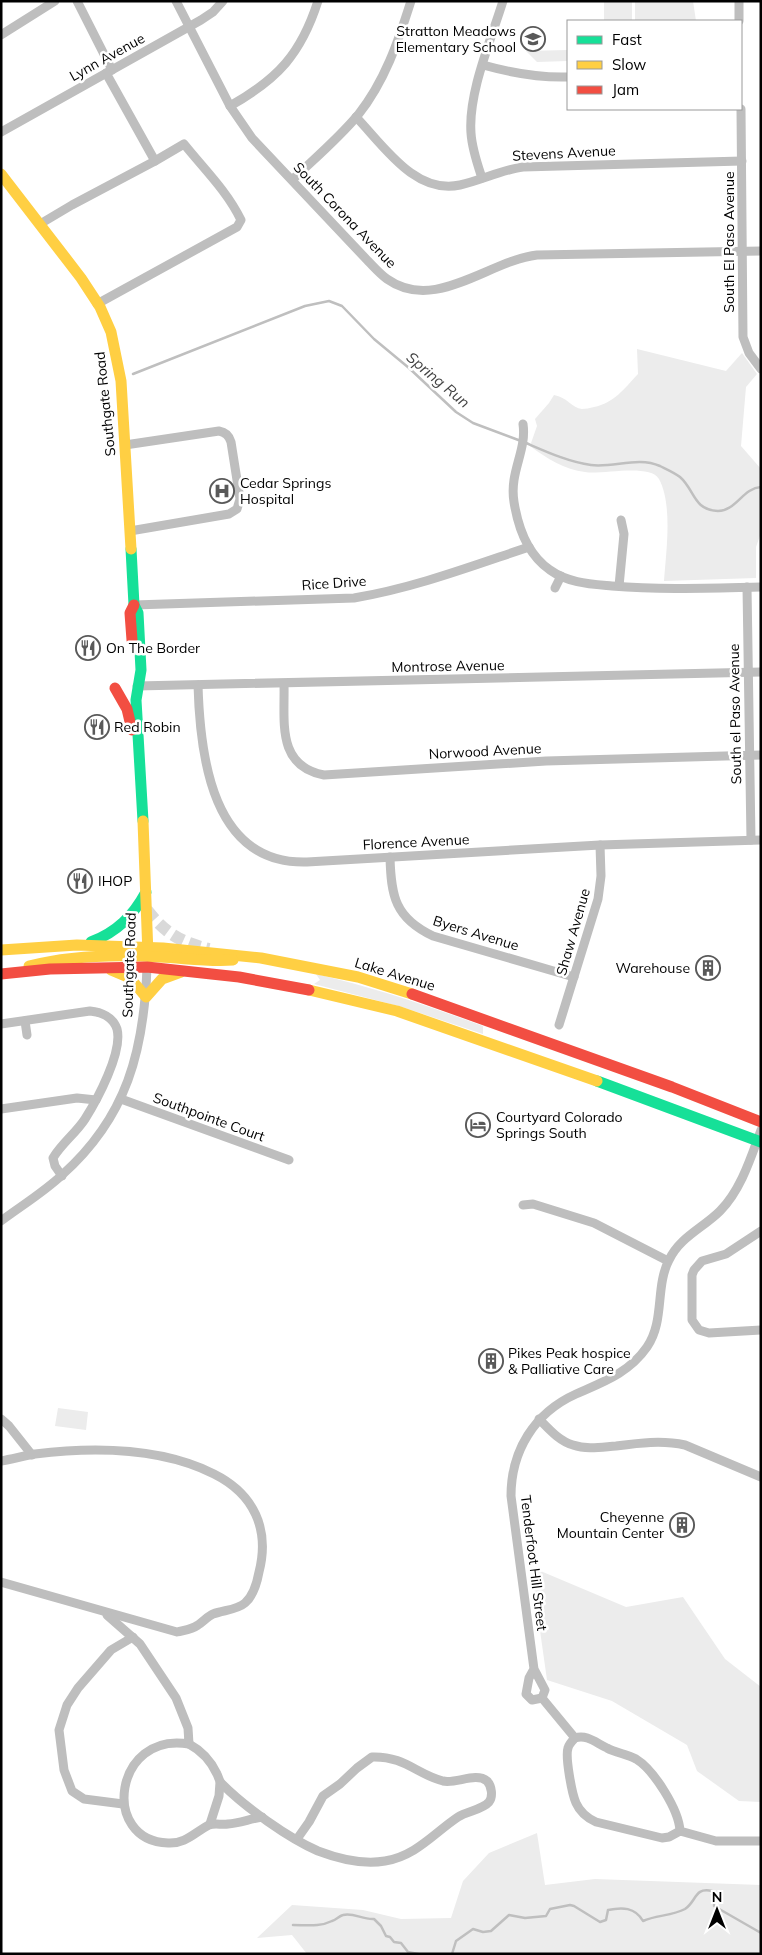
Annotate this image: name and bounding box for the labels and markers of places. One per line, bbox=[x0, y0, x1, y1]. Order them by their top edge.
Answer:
place label: Stratton Meadows Elementary School bbox=[396, 22, 516, 56]
school or university icon: Stratton Meadows Elementary School bbox=[520, 26, 546, 52]
place label: Cedar Springs Hospital bbox=[240, 474, 331, 508]
hospital icon: Cedar Springs Hospital bbox=[209, 478, 235, 504]
restaurant icon: On The Border bbox=[75, 635, 101, 661]
place label: On The Border bbox=[106, 639, 201, 657]
restaurant icon: Red Robin bbox=[84, 714, 110, 740]
place label: Red Robin bbox=[114, 718, 181, 736]
restaurant icon: IHOP bbox=[67, 868, 93, 894]
place label: IHOP bbox=[98, 872, 132, 890]
building icon: Warehouse bbox=[695, 955, 721, 981]
place label: Warehouse bbox=[615, 959, 690, 977]
place label: Courtyard Colorado Springs South bbox=[496, 1108, 623, 1142]
hotel icon: Courtyard Colorado Springs South bbox=[465, 1112, 491, 1138]
place label: Pikes Peak hospice & Palliative Care bbox=[508, 1344, 631, 1378]
building icon: Pikes Peak hospice & Palliative Care bbox=[478, 1348, 504, 1374]
place label: Cheyenne Mountain Center bbox=[557, 1508, 665, 1542]
building icon: Cheyenne Mountain Center bbox=[669, 1512, 695, 1538]

